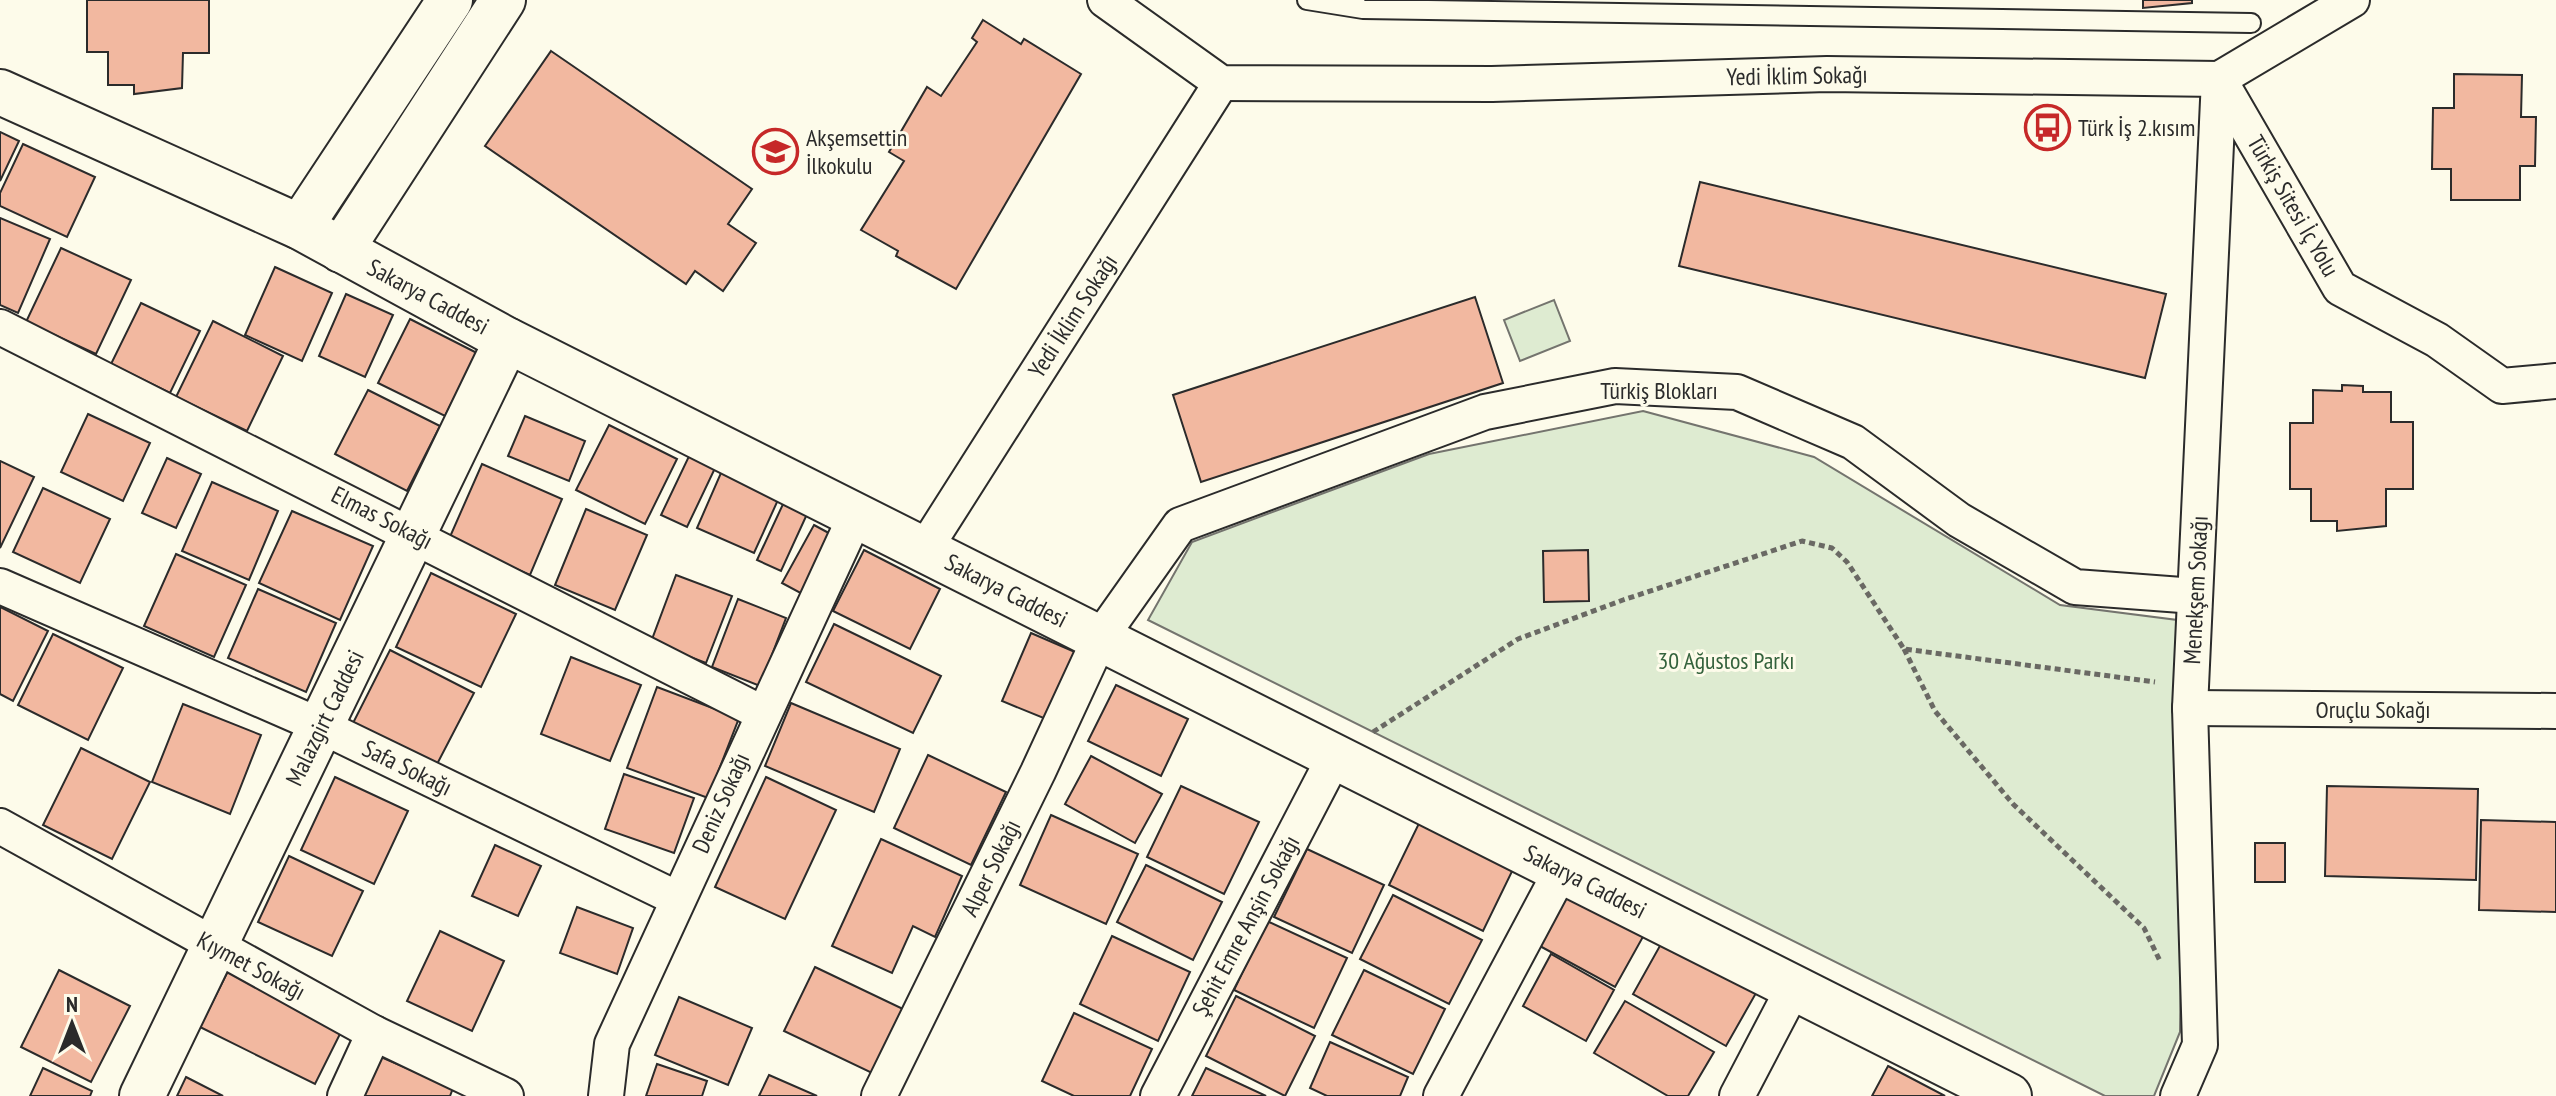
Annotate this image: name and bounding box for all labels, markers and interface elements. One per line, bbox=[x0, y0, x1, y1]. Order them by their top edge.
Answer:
street label: Yedi İklim Sokağı bbox=[1726, 59, 1868, 92]
bus stop icon: Türk İş 2.kısım bbox=[2023, 104, 2071, 152]
place label: Türk İş 2.kısım bbox=[2078, 112, 2195, 143]
place label: Akşemsettin İlkokulu bbox=[806, 122, 907, 181]
school or university icon: Akşemsettin İlkokulu bbox=[751, 128, 799, 176]
street label: Türkiş Sitesi İç Yolu bbox=[2241, 130, 2346, 282]
street label: Yedi İklim Sokağı bbox=[1021, 248, 1124, 383]
street label: Sakarya Caddesi bbox=[362, 252, 494, 342]
street label: Türkiş Blokları bbox=[1600, 375, 1718, 406]
street label: Elmas Sokağı bbox=[326, 479, 438, 556]
street label: Menekşem Sokağı bbox=[2176, 515, 2215, 665]
street label: Sakarya Caddesi bbox=[940, 546, 1073, 635]
street label: Malazgirt Caddesi bbox=[278, 645, 371, 791]
park label: 30 Ağustos Parkı bbox=[1658, 645, 1794, 676]
street label: Oruçlu Sokağı bbox=[2316, 694, 2430, 725]
street label: Safa Sokağı bbox=[357, 733, 457, 802]
street label: Deniz Sokağı bbox=[685, 748, 756, 858]
street label: Alper Sokağı bbox=[954, 814, 1027, 921]
street label: Şehit Emre Anşin Sokağı bbox=[1185, 830, 1306, 1022]
street label: Sakarya Caddesi bbox=[1519, 837, 1652, 926]
street label: Kıymet Sokağı bbox=[192, 924, 311, 1007]
north arrow bbox=[32, 984, 112, 1064]
text: N bbox=[66, 990, 78, 1018]

